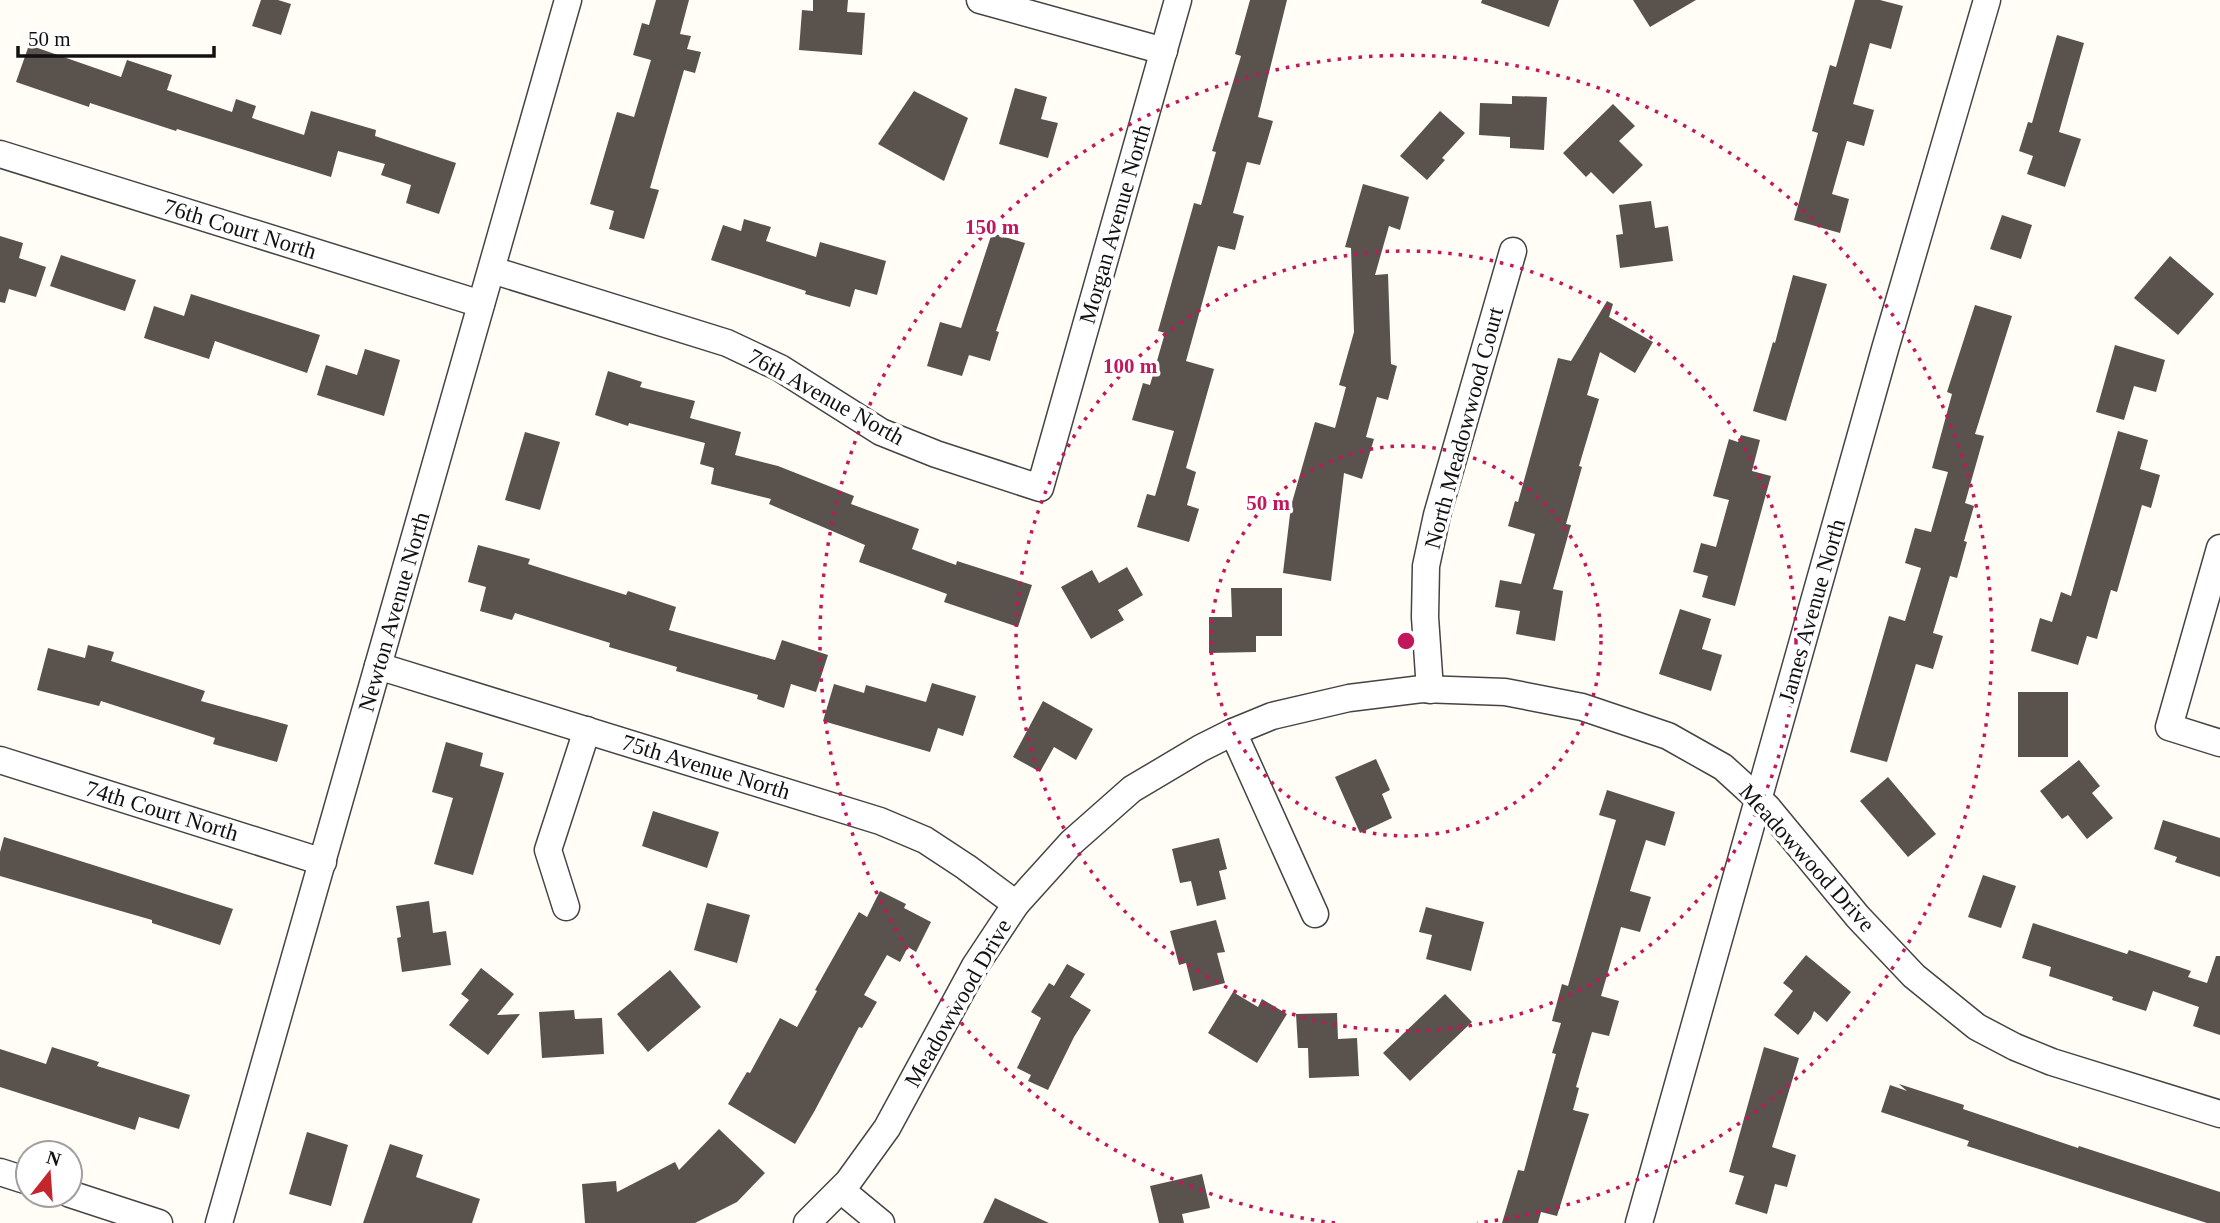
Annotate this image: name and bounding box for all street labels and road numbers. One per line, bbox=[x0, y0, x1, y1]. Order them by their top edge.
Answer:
street label: Morgan Avenue North bbox=[1075, 121, 1156, 327]
street label: 76th Court North bbox=[161, 194, 320, 264]
street label: North Meadowwood Court bbox=[1420, 304, 1508, 552]
street label: 76th Avenue North bbox=[744, 344, 909, 450]
street label: Newton Avenue North bbox=[354, 509, 435, 715]
street label: James Avenue North bbox=[1774, 516, 1850, 706]
street label: 75th Avenue North bbox=[619, 730, 794, 805]
street label: 74th Court North bbox=[83, 776, 242, 846]
street label: Meadowwood Drive bbox=[1734, 779, 1880, 937]
street label: Meadowwood Drive bbox=[900, 915, 1016, 1091]

